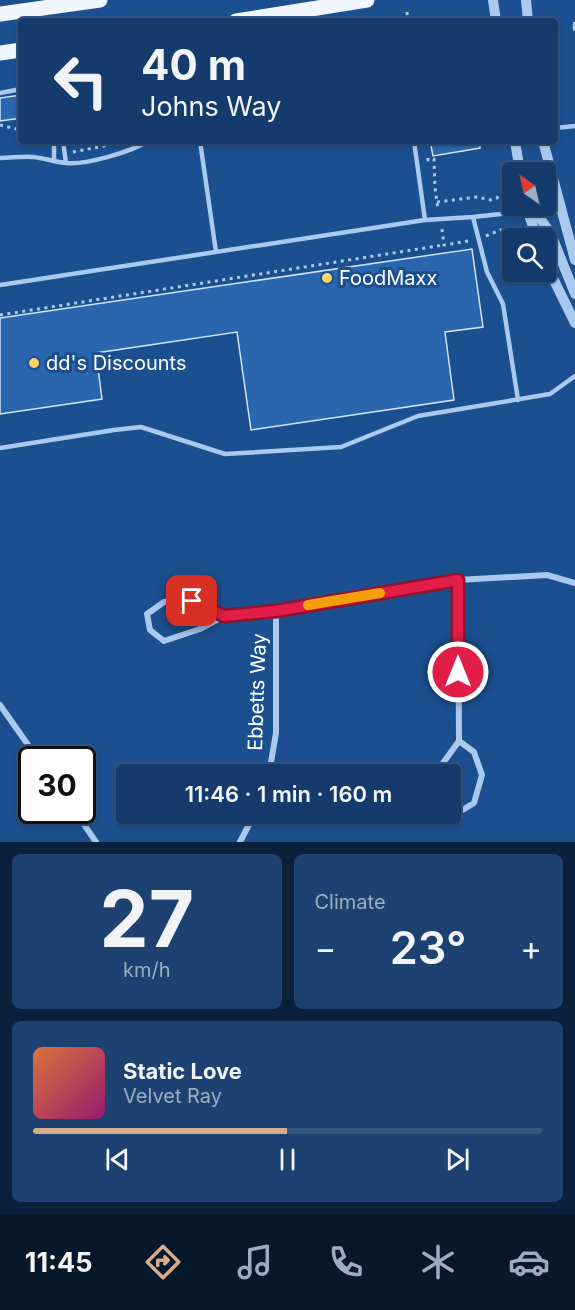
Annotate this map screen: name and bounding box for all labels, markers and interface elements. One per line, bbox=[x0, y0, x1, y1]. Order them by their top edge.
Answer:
text: 40 m bbox=[141, 39, 246, 90]
icon: left bbox=[42, 42, 120, 120]
text: Johns Way bbox=[141, 90, 282, 123]
north arrow bbox=[502, 162, 556, 216]
map controls bbox=[502, 162, 556, 282]
button: search bbox=[502, 228, 556, 282]
place label: FoodMaxx bbox=[339, 266, 437, 290]
marker: FoodMaxx bbox=[320, 271, 334, 285]
place label: dd's Discounts bbox=[46, 351, 186, 375]
marker: dd's Discounts bbox=[27, 356, 41, 370]
pin bbox=[166, 575, 217, 626]
icon: arrive bbox=[175, 584, 208, 617]
street label: Ebbetts Way bbox=[243, 633, 271, 751]
position arrow bbox=[426, 640, 490, 704]
speed limit sign: 30 bbox=[18, 746, 96, 824]
text: 11:46 · 1 min · 160 m bbox=[185, 781, 392, 807]
text: 27 bbox=[100, 871, 194, 966]
text: Climate bbox=[315, 890, 386, 914]
text: 23° bbox=[390, 920, 467, 975]
text: − bbox=[315, 928, 336, 968]
text: + bbox=[520, 928, 542, 968]
text: km/h bbox=[123, 958, 171, 982]
text: Static Love bbox=[123, 1058, 242, 1084]
text: Velvet Ray bbox=[123, 1084, 222, 1108]
icon: previous bbox=[101, 1143, 134, 1176]
icon: pause bbox=[271, 1143, 304, 1176]
icon: next bbox=[441, 1143, 474, 1176]
icon: directions bbox=[142, 1241, 184, 1283]
icon: music bbox=[234, 1241, 276, 1283]
icon: phone bbox=[325, 1241, 367, 1283]
icon: climate bbox=[417, 1241, 459, 1283]
icon: car bbox=[508, 1241, 550, 1283]
text: 11:45 bbox=[25, 1246, 93, 1279]

